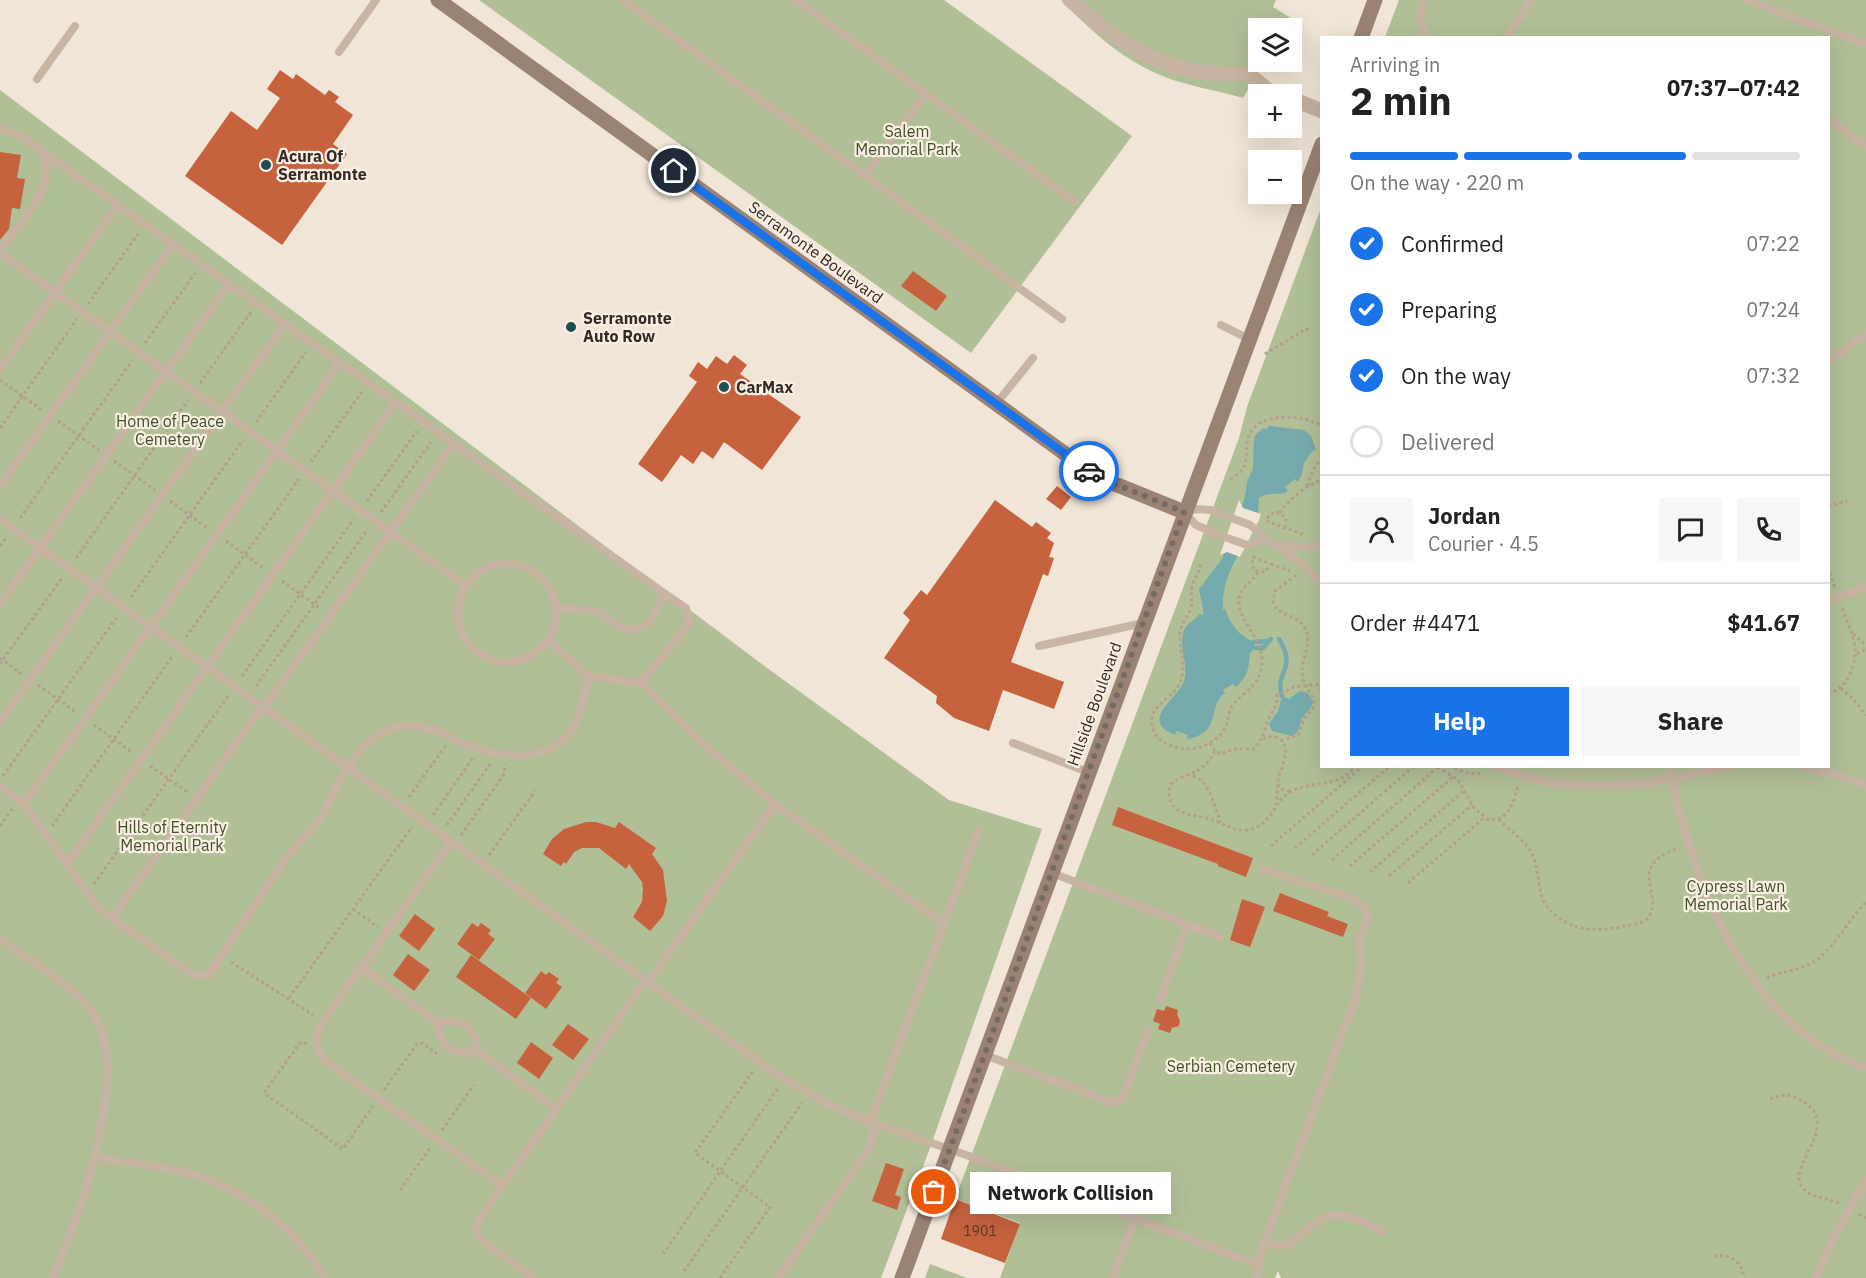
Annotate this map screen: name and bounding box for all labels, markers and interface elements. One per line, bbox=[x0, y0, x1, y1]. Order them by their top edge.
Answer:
map controls bbox=[1248, 18, 1302, 204]
button: layers bbox=[1248, 18, 1302, 72]
text: Arriving in bbox=[1350, 51, 1440, 78]
text: 07:37–07:42 bbox=[1667, 73, 1800, 102]
text: 2 min bbox=[1350, 75, 1452, 126]
button: + bbox=[1248, 84, 1302, 138]
park label: Salem Memorial Park bbox=[855, 121, 959, 159]
pin bbox=[648, 145, 699, 196]
place label: Acura Of Serramonte bbox=[278, 146, 367, 184]
button: − bbox=[1248, 150, 1302, 204]
icon: home bbox=[657, 154, 690, 187]
marker: Acura Of Serramonte bbox=[259, 158, 273, 172]
text: On the way · 220 m bbox=[1350, 169, 1524, 196]
street label: Serramonte Boulevard bbox=[745, 197, 887, 307]
icon: check bbox=[1350, 227, 1383, 260]
text: Confirmed bbox=[1401, 229, 1504, 258]
text: 07:22 bbox=[1746, 230, 1800, 257]
icon: check bbox=[1350, 293, 1383, 326]
text: Preparing bbox=[1401, 295, 1496, 324]
text: 07:24 bbox=[1746, 296, 1800, 323]
place label: Serramonte Auto Row bbox=[583, 308, 672, 346]
marker: Serramonte Auto Row bbox=[564, 320, 578, 334]
icon: check bbox=[1350, 359, 1383, 392]
text: On the way bbox=[1401, 361, 1511, 390]
text: 07:32 bbox=[1746, 362, 1800, 389]
place label: CarMax bbox=[736, 377, 793, 397]
marker: CarMax bbox=[717, 380, 731, 394]
park label: Home of Peace Cemetery bbox=[116, 411, 224, 449]
text: Delivered bbox=[1401, 427, 1495, 456]
courier bbox=[1059, 441, 1119, 501]
icon: car bbox=[1073, 455, 1106, 488]
button: person bbox=[1350, 498, 1413, 561]
button: chat bbox=[1659, 498, 1722, 561]
button: phone bbox=[1737, 498, 1800, 561]
text: Jordan bbox=[1428, 501, 1501, 530]
text: Courier · 4.5 bbox=[1428, 530, 1539, 557]
text: Order #4471 bbox=[1350, 608, 1480, 637]
text: $41.67 bbox=[1727, 608, 1800, 637]
street label: Hillside Boulevard bbox=[1062, 639, 1126, 769]
button: Help bbox=[1350, 687, 1569, 756]
button: Share bbox=[1581, 687, 1800, 756]
park label: Hills of Eternity Memorial Park bbox=[117, 817, 227, 855]
park label: Cypress Lawn Memorial Park bbox=[1684, 876, 1788, 914]
park label: Serbian Cemetery bbox=[1167, 1056, 1295, 1076]
pin bbox=[908, 1166, 959, 1217]
callout: Network Collision bbox=[970, 1171, 1171, 1213]
icon: bag bbox=[917, 1175, 950, 1208]
text: Network Collision bbox=[987, 1179, 1154, 1206]
house number: 1901 bbox=[963, 1222, 997, 1240]

